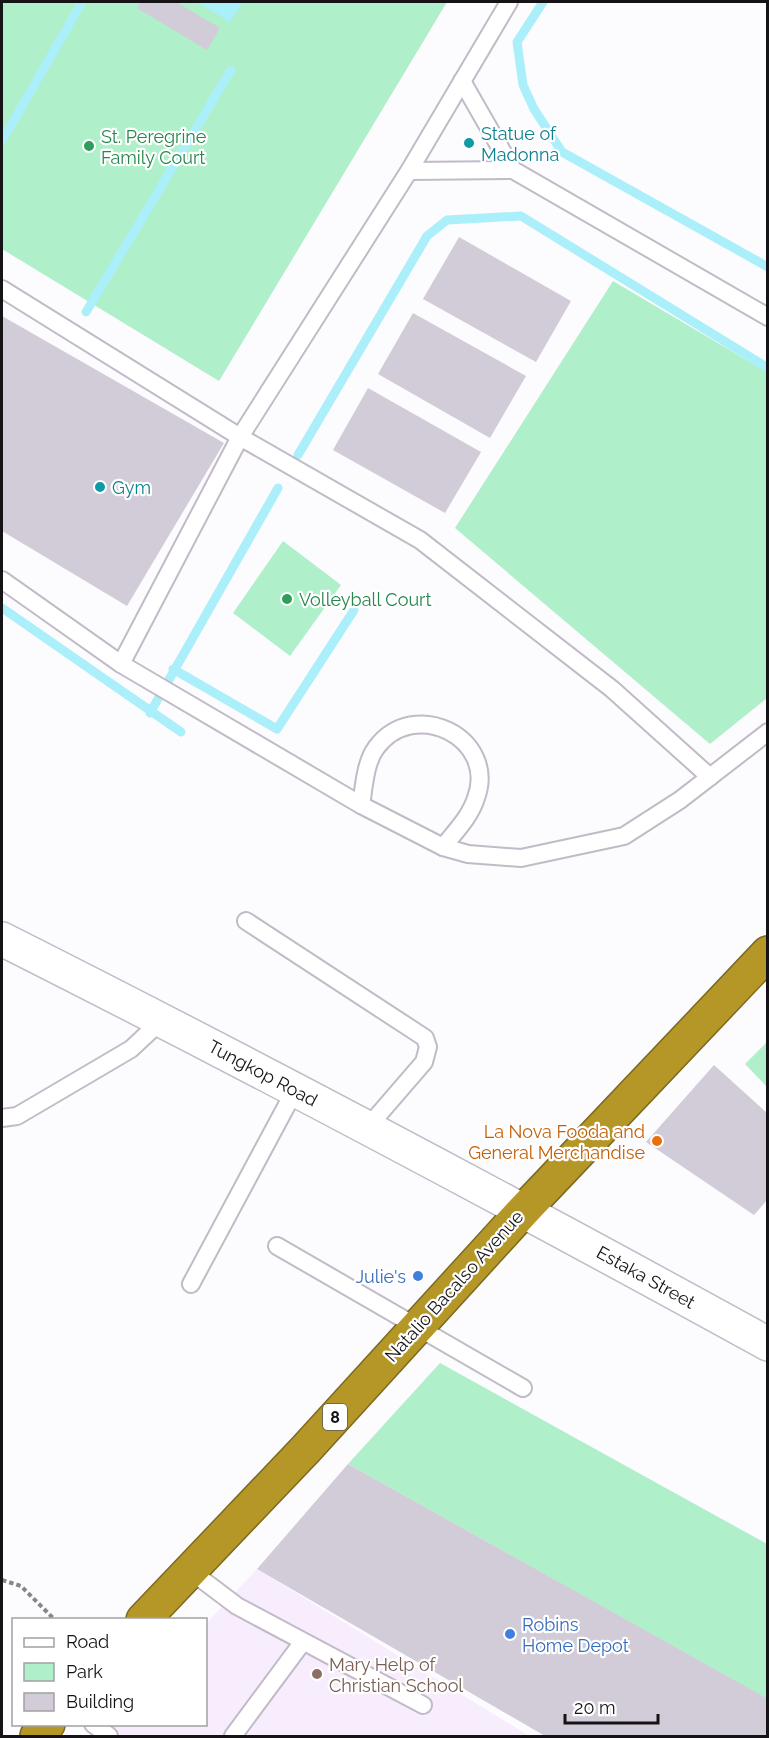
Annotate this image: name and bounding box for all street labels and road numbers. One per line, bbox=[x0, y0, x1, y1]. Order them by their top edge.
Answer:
street label: Tungkop Road bbox=[205, 1035, 321, 1111]
street label: Natalio Bacalso Avenue bbox=[380, 1206, 528, 1366]
street label: Estaka Street bbox=[593, 1241, 699, 1313]
road number: 8 bbox=[323, 1404, 347, 1430]

